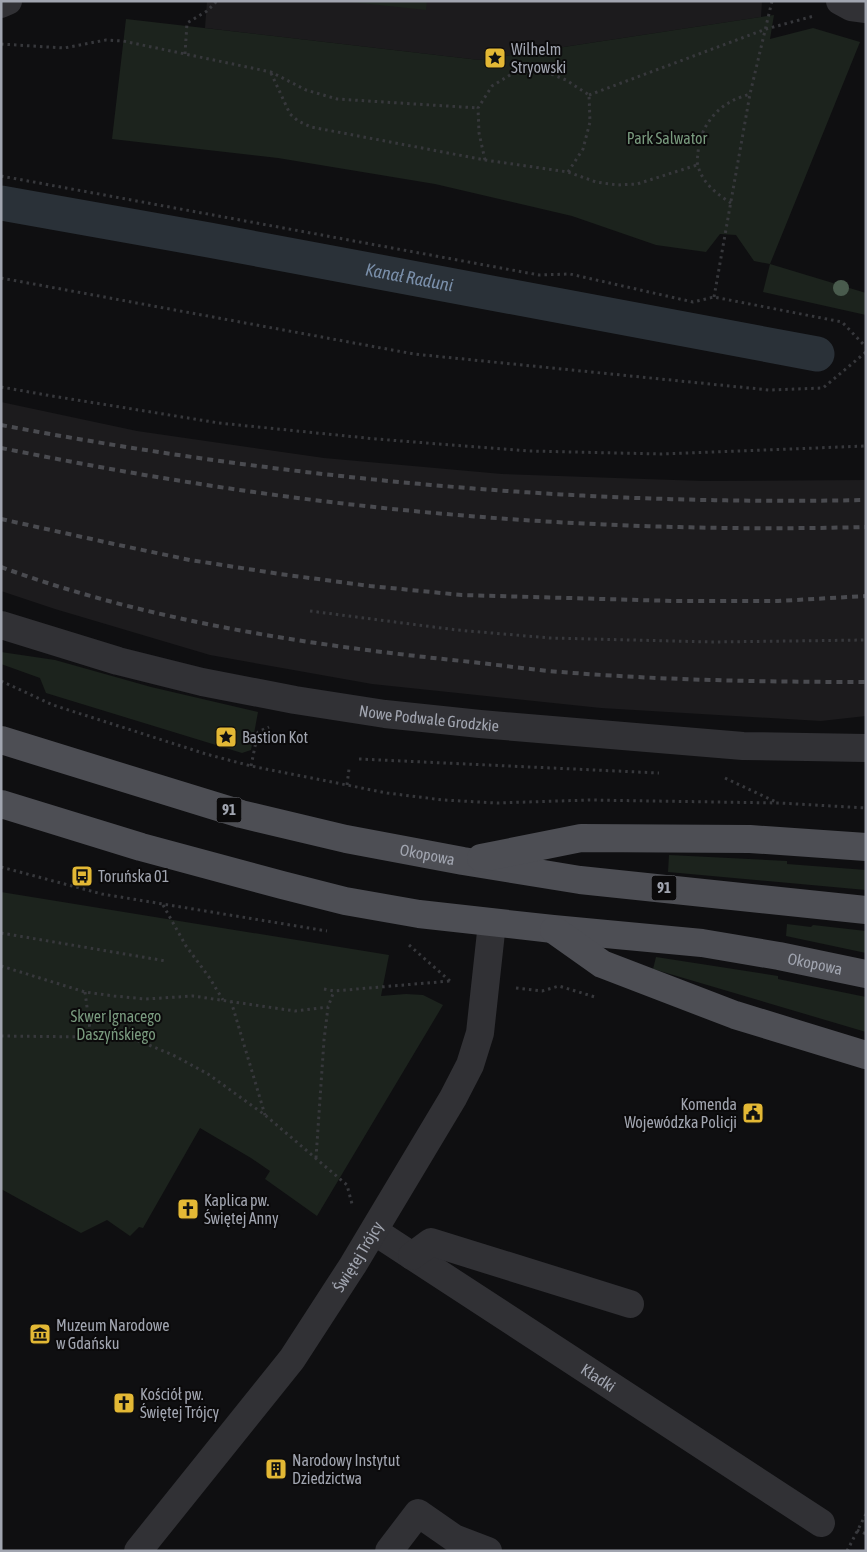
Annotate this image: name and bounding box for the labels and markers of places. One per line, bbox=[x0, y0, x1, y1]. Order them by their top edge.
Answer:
place label: Wilhelm Stryowski bbox=[511, 40, 566, 77]
place icon: Wilhelm Stryowski bbox=[483, 46, 507, 70]
place icon: Bastion Kot bbox=[214, 725, 238, 749]
place label: Bastion Kot bbox=[242, 728, 308, 746]
bus stop icon: Toruńska 01 bbox=[70, 864, 94, 888]
place label: Toruńska 01 bbox=[98, 867, 169, 885]
place label: Komenda Wojewódzka Policji bbox=[624, 1095, 737, 1132]
public building icon: Komenda Wojewódzka Policji bbox=[741, 1101, 765, 1125]
place label: Kaplica pw. Świętej Anny bbox=[204, 1191, 279, 1228]
church icon: Kaplica pw. Świętej Anny bbox=[176, 1197, 200, 1221]
place label: Muzeum Narodowe w Gdańsku bbox=[56, 1316, 169, 1352]
museum icon: Muzeum Narodowe w Gdańsku bbox=[28, 1322, 52, 1346]
place label: Kościół pw. Świętej Trójcy bbox=[140, 1385, 220, 1422]
church icon: Kościół pw. Świętej Trójcy bbox=[112, 1391, 136, 1415]
place label: Narodowy Instytut Dziedzictwa bbox=[292, 1451, 400, 1487]
building icon: Narodowy Instytut Dziedzictwa bbox=[264, 1457, 288, 1481]

